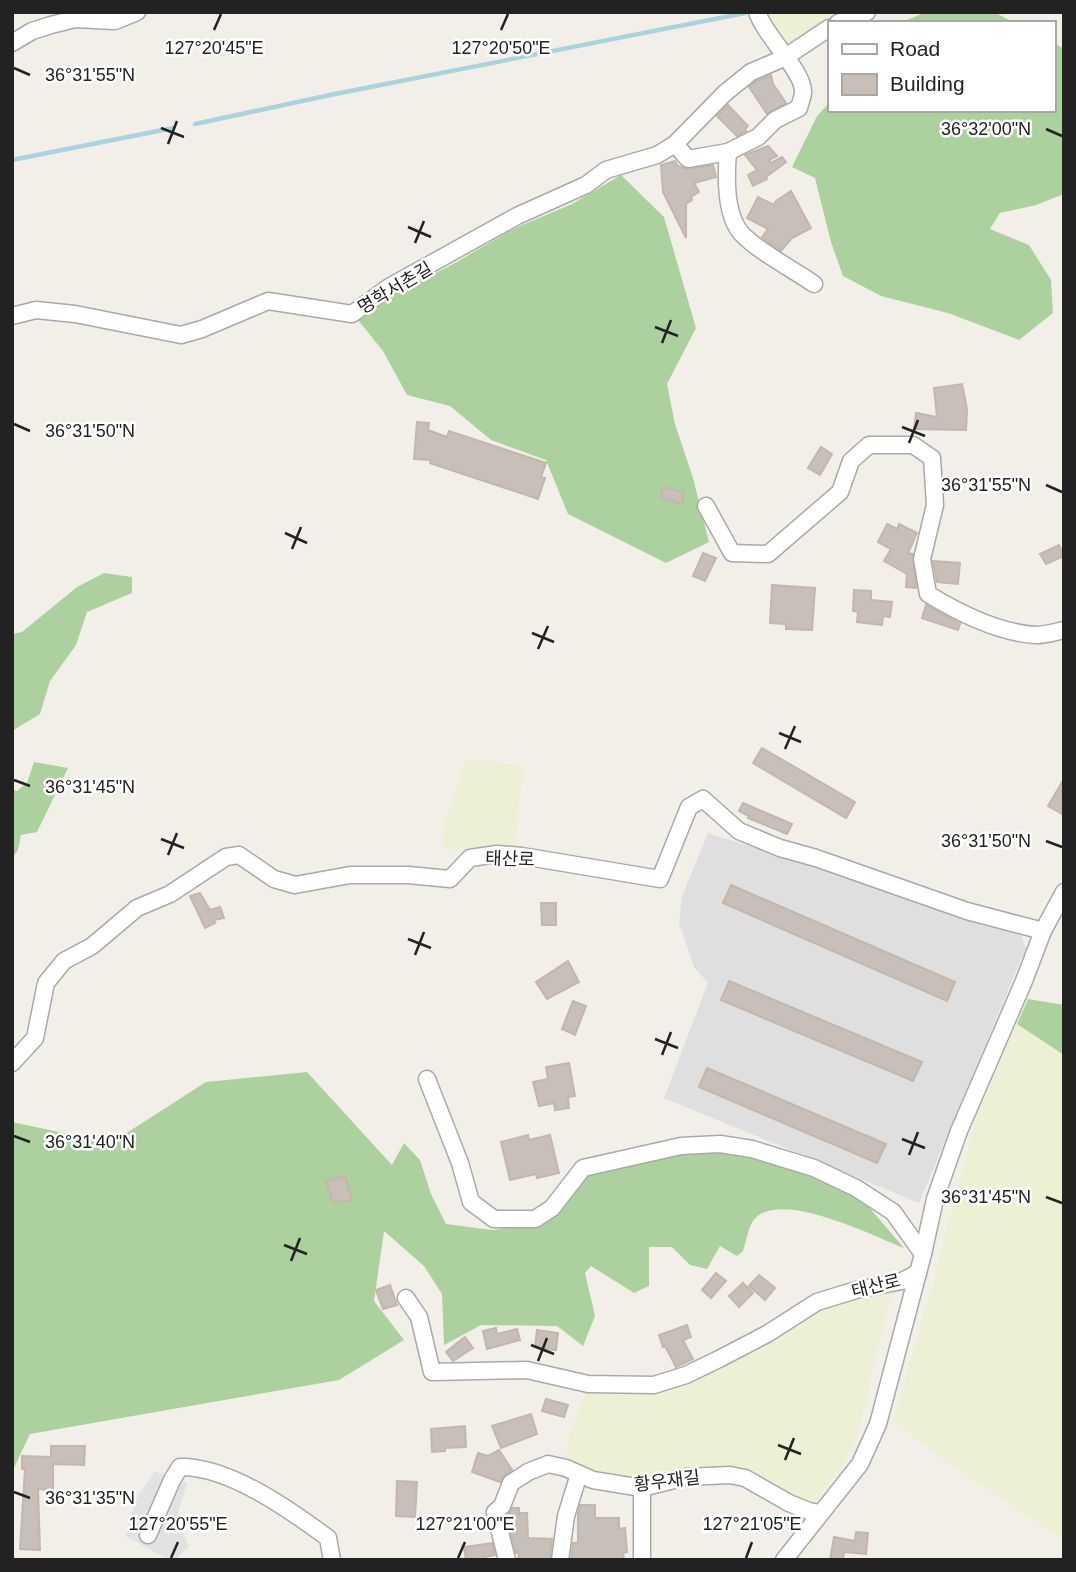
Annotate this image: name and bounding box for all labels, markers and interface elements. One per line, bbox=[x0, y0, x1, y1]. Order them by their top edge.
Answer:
legend bbox=[828, 21, 1055, 112]
text: Road bbox=[890, 37, 940, 60]
text: 127°20'45"E bbox=[164, 38, 264, 58]
text: 127°20'50"E bbox=[451, 38, 551, 58]
text: 36°31'55"N bbox=[45, 65, 135, 85]
text: Building bbox=[890, 72, 965, 95]
text: 36°32'00"N bbox=[941, 119, 1031, 139]
street label: 명학서촌길 bbox=[354, 258, 436, 318]
text: 36°31'50"N bbox=[45, 421, 135, 441]
text: 36°31'55"N bbox=[941, 475, 1031, 495]
text: 36°31'45"N bbox=[45, 777, 135, 797]
text: 36°31'50"N bbox=[941, 831, 1031, 851]
street label: 태산로 bbox=[485, 848, 535, 870]
text: 36°31'40"N bbox=[45, 1132, 135, 1152]
text: 36°31'45"N bbox=[941, 1187, 1031, 1207]
street label: 태산로 bbox=[849, 1270, 903, 1302]
street label: 황우재길 bbox=[633, 1467, 701, 1495]
text: 36°31'35"N bbox=[45, 1488, 135, 1508]
text: 127°20'55"E bbox=[128, 1514, 228, 1534]
text: 127°21'00"E bbox=[415, 1514, 515, 1534]
text: 127°21'05"E bbox=[702, 1514, 802, 1534]

